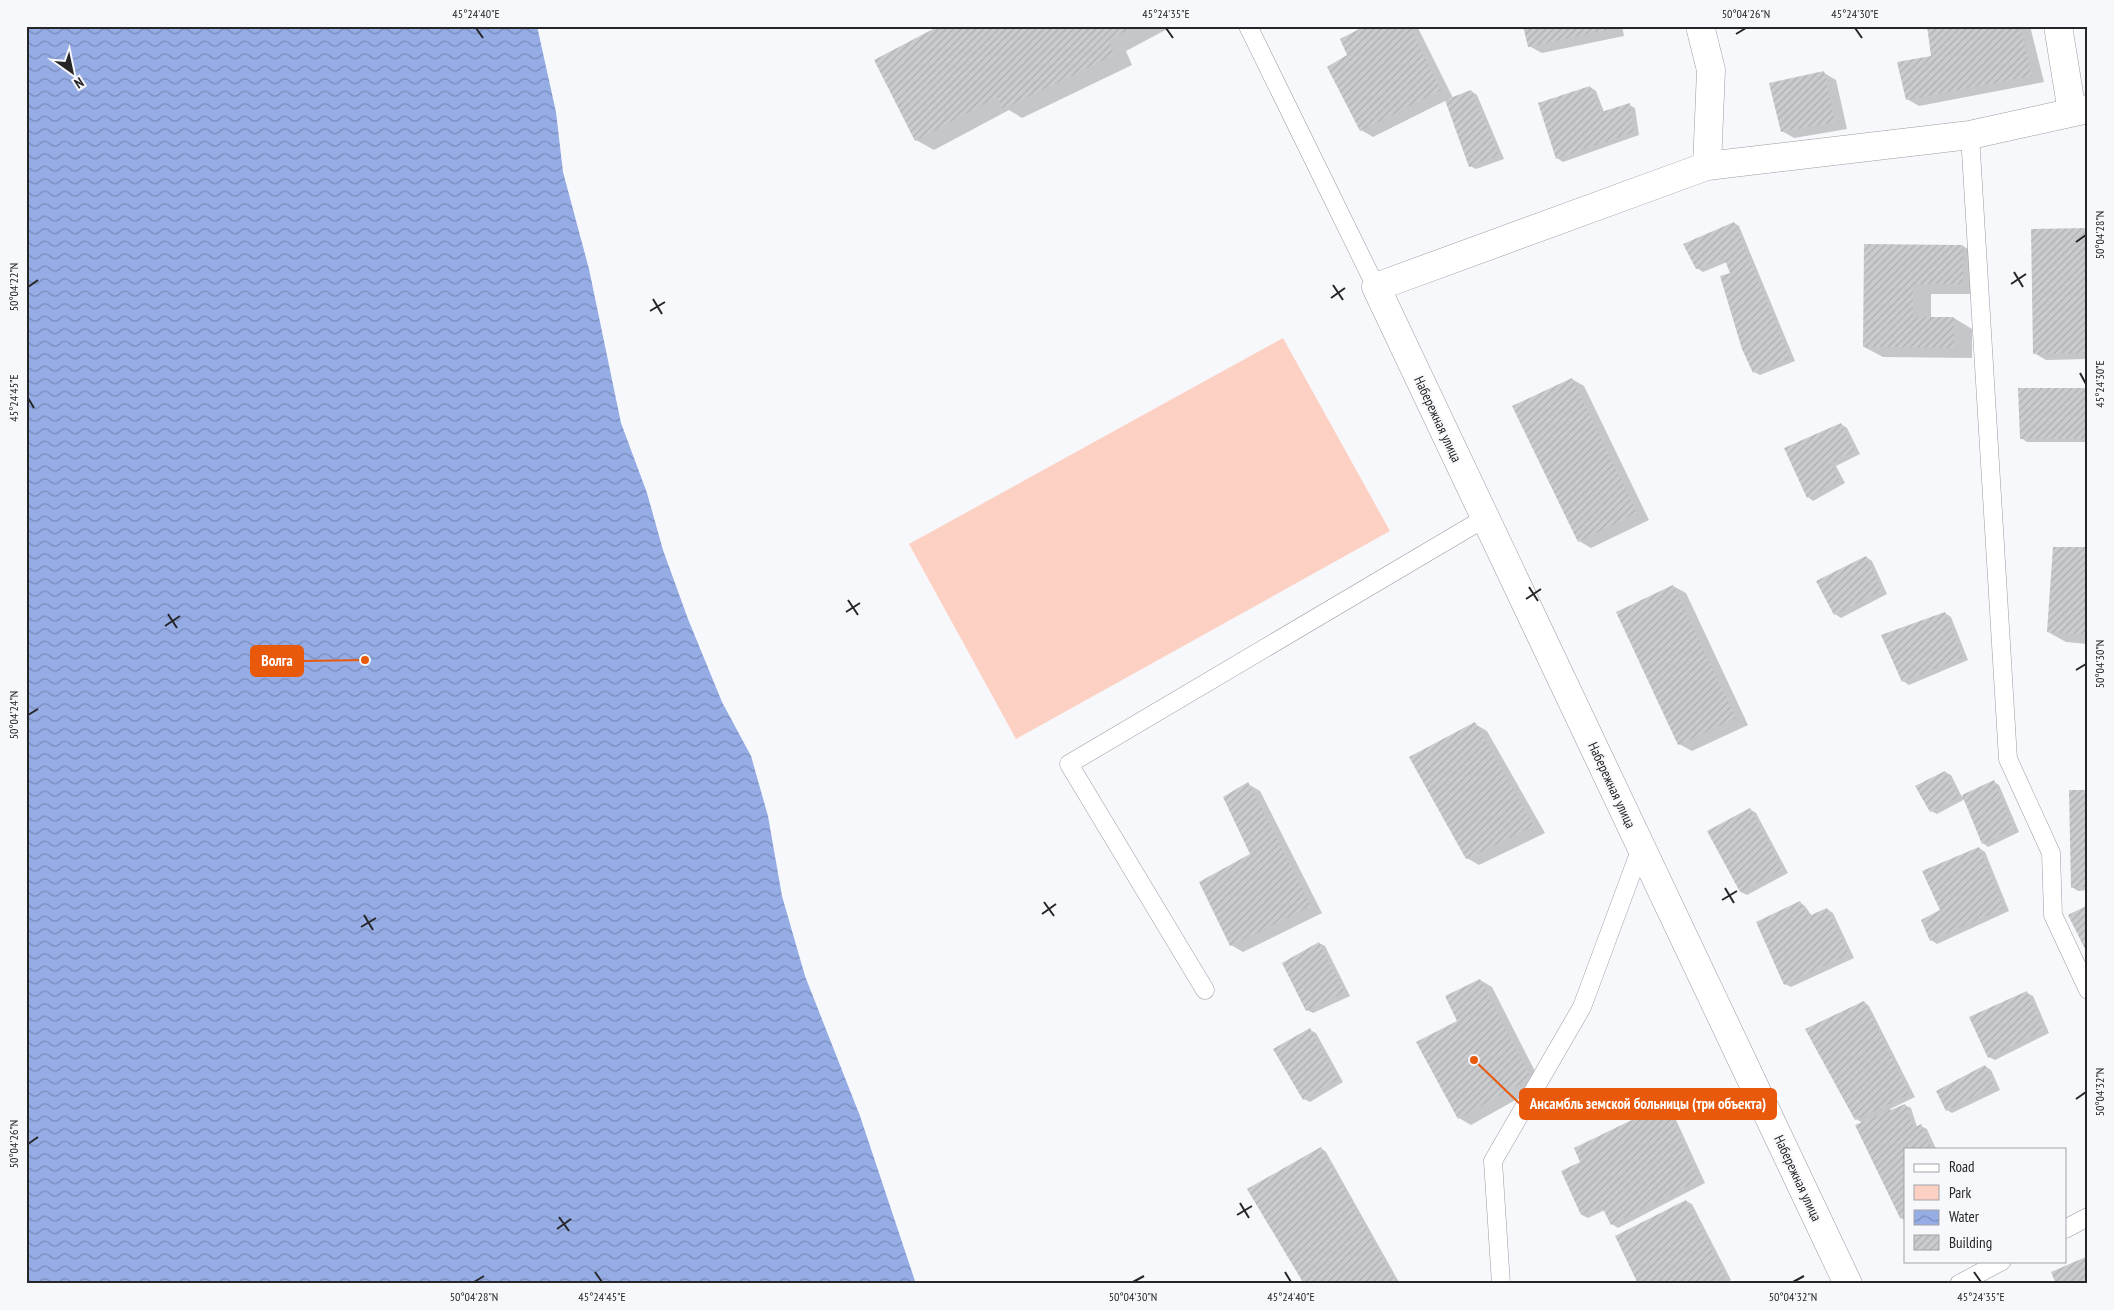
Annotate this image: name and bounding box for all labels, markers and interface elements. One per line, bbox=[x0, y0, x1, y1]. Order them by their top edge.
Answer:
text: 45°24'40"E bbox=[452, 6, 500, 21]
text: 45°24'35"E bbox=[1142, 6, 1190, 21]
text: 50°04'26"N bbox=[1722, 6, 1770, 21]
text: 45°24'30"E bbox=[1831, 6, 1879, 21]
north arrow bbox=[48, 48, 98, 98]
text: N bbox=[71, 73, 87, 93]
text: 50°04'28"N bbox=[2092, 211, 2107, 259]
text: 50°04'22"N bbox=[6, 263, 21, 311]
text: 45°24'30"E bbox=[2092, 360, 2107, 408]
street label: Набережная улица bbox=[1410, 373, 1466, 465]
text: 45°24'45"E bbox=[6, 374, 21, 422]
text: 50°04'30"N bbox=[2092, 640, 2107, 688]
callout: Волга bbox=[251, 646, 303, 676]
text: Волга bbox=[261, 651, 293, 670]
text: 50°04'24"N bbox=[6, 691, 21, 739]
street label: Набережная улица bbox=[1584, 739, 1640, 831]
text: 50°04'32"N bbox=[2092, 1068, 2107, 1116]
callout: Ансамбль земской больницы (три объекта) bbox=[1520, 1089, 1776, 1119]
text: Ансамбль земской больницы (три объекта) bbox=[1529, 1094, 1766, 1113]
text: 50°04'26"N bbox=[6, 1120, 21, 1168]
street label: Набережная улица bbox=[1770, 1132, 1826, 1224]
legend bbox=[1904, 1148, 2066, 1262]
text: Road bbox=[1949, 1157, 1975, 1176]
text: Park bbox=[1949, 1183, 1971, 1202]
text: Water bbox=[1949, 1207, 1980, 1226]
text: Building bbox=[1949, 1233, 1992, 1252]
text: 50°04'28"N bbox=[450, 1289, 498, 1304]
text: 45°24'45"E bbox=[578, 1289, 626, 1304]
text: 50°04'30"N bbox=[1109, 1289, 1157, 1304]
text: 45°24'40"E bbox=[1267, 1289, 1315, 1304]
text: 50°04'32"N bbox=[1769, 1289, 1817, 1304]
text: 45°24'35"E bbox=[1957, 1289, 2005, 1304]

